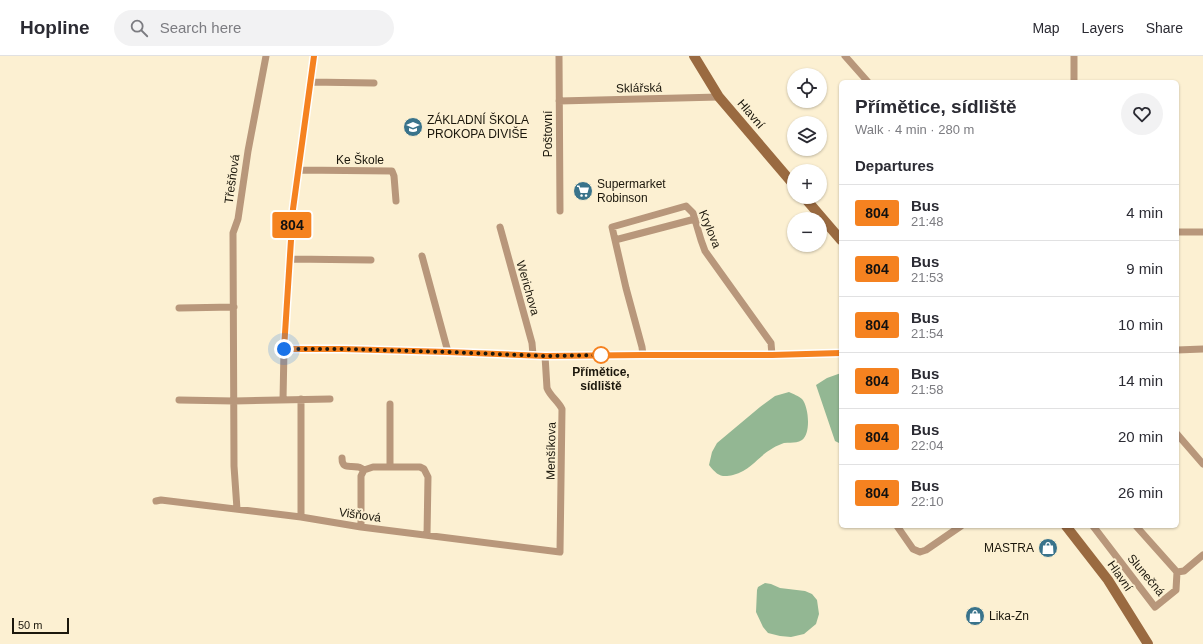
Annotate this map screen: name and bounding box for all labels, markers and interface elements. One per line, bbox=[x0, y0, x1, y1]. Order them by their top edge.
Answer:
search box bbox=[114, 10, 394, 46]
text: Hopline bbox=[20, 17, 90, 38]
icon: search bbox=[128, 17, 150, 39]
text: Search here bbox=[160, 19, 241, 36]
text: Map bbox=[1032, 20, 1060, 36]
text: Layers bbox=[1082, 20, 1124, 36]
text: Share bbox=[1146, 20, 1183, 36]
map controls bbox=[787, 68, 827, 252]
button: locate bbox=[787, 68, 827, 108]
street label: Sklářská bbox=[616, 81, 662, 95]
button: heart bbox=[1121, 93, 1163, 135]
text: Přímětice, sídliště bbox=[855, 96, 1017, 117]
street label: Hlavní bbox=[735, 97, 768, 132]
street label: Poštovní bbox=[541, 110, 555, 157]
place label: ZÁKLADNÍ ŠKOLA PROKOPA DIVIŠE bbox=[427, 112, 529, 141]
school or university icon: ZÁKLADNÍ ŠKOLA PROKOPA DIVIŠE bbox=[402, 116, 424, 138]
button: layers bbox=[787, 116, 827, 156]
text: Walk · 4 min · 280 m bbox=[855, 122, 974, 137]
street label: Ke Škole bbox=[336, 152, 384, 167]
street label: Třešňová bbox=[222, 153, 242, 205]
text: Departures bbox=[855, 157, 934, 174]
button: + bbox=[787, 164, 827, 204]
place label: Supermarket Robinson bbox=[597, 177, 666, 205]
supermarket icon: Supermarket Robinson bbox=[572, 180, 594, 202]
text: Bus bbox=[911, 197, 939, 214]
text: 4 min bbox=[1126, 204, 1163, 221]
text: 804 bbox=[865, 205, 889, 221]
street label: Krylova bbox=[696, 208, 724, 250]
line badge: 804 bbox=[269, 212, 315, 238]
button: − bbox=[787, 212, 827, 252]
text: 21:48 bbox=[911, 214, 944, 229]
text: 804 bbox=[280, 217, 304, 233]
text: Bus bbox=[911, 253, 939, 270]
street label: Werichova bbox=[513, 259, 543, 317]
text: 9 min bbox=[1126, 260, 1163, 277]
text: 804 bbox=[865, 261, 889, 277]
text: 21:53 bbox=[911, 270, 944, 285]
text: Bus bbox=[911, 309, 939, 326]
text: 10 min bbox=[1118, 316, 1163, 333]
text: 804 bbox=[865, 317, 889, 333]
text: 21:54 bbox=[911, 326, 944, 341]
your location bbox=[274, 339, 294, 359]
marker: Přímětice, sídliště bbox=[592, 346, 610, 364]
place label: Přímětice, sídliště bbox=[572, 365, 630, 393]
text: Bus bbox=[911, 365, 939, 382]
text: 14 min bbox=[1118, 372, 1163, 389]
text: 804 bbox=[865, 373, 889, 389]
text: 21:58 bbox=[911, 382, 944, 397]
text: Bus bbox=[911, 421, 939, 438]
street label: Menšíkova bbox=[543, 422, 559, 480]
text: 20 min bbox=[1118, 428, 1163, 445]
text: 804 bbox=[865, 429, 889, 445]
text: 22:04 bbox=[911, 438, 944, 453]
text: Bus bbox=[911, 477, 939, 494]
text: 26 min bbox=[1118, 484, 1163, 501]
text: 804 bbox=[865, 485, 889, 501]
text: 22:10 bbox=[911, 494, 944, 509]
street label: Višňová bbox=[338, 505, 382, 525]
shop icon: MASTRA bbox=[1037, 537, 1059, 559]
place label: MASTRA bbox=[984, 541, 1034, 555]
street label: Slunečná bbox=[1125, 551, 1168, 599]
street label: Hlavní bbox=[1105, 558, 1136, 594]
shop icon: Lika-Zn bbox=[964, 605, 986, 627]
place label: Lika-Zn bbox=[989, 609, 1029, 623]
scale bar bbox=[12, 616, 69, 635]
text: 50 m bbox=[18, 619, 42, 631]

